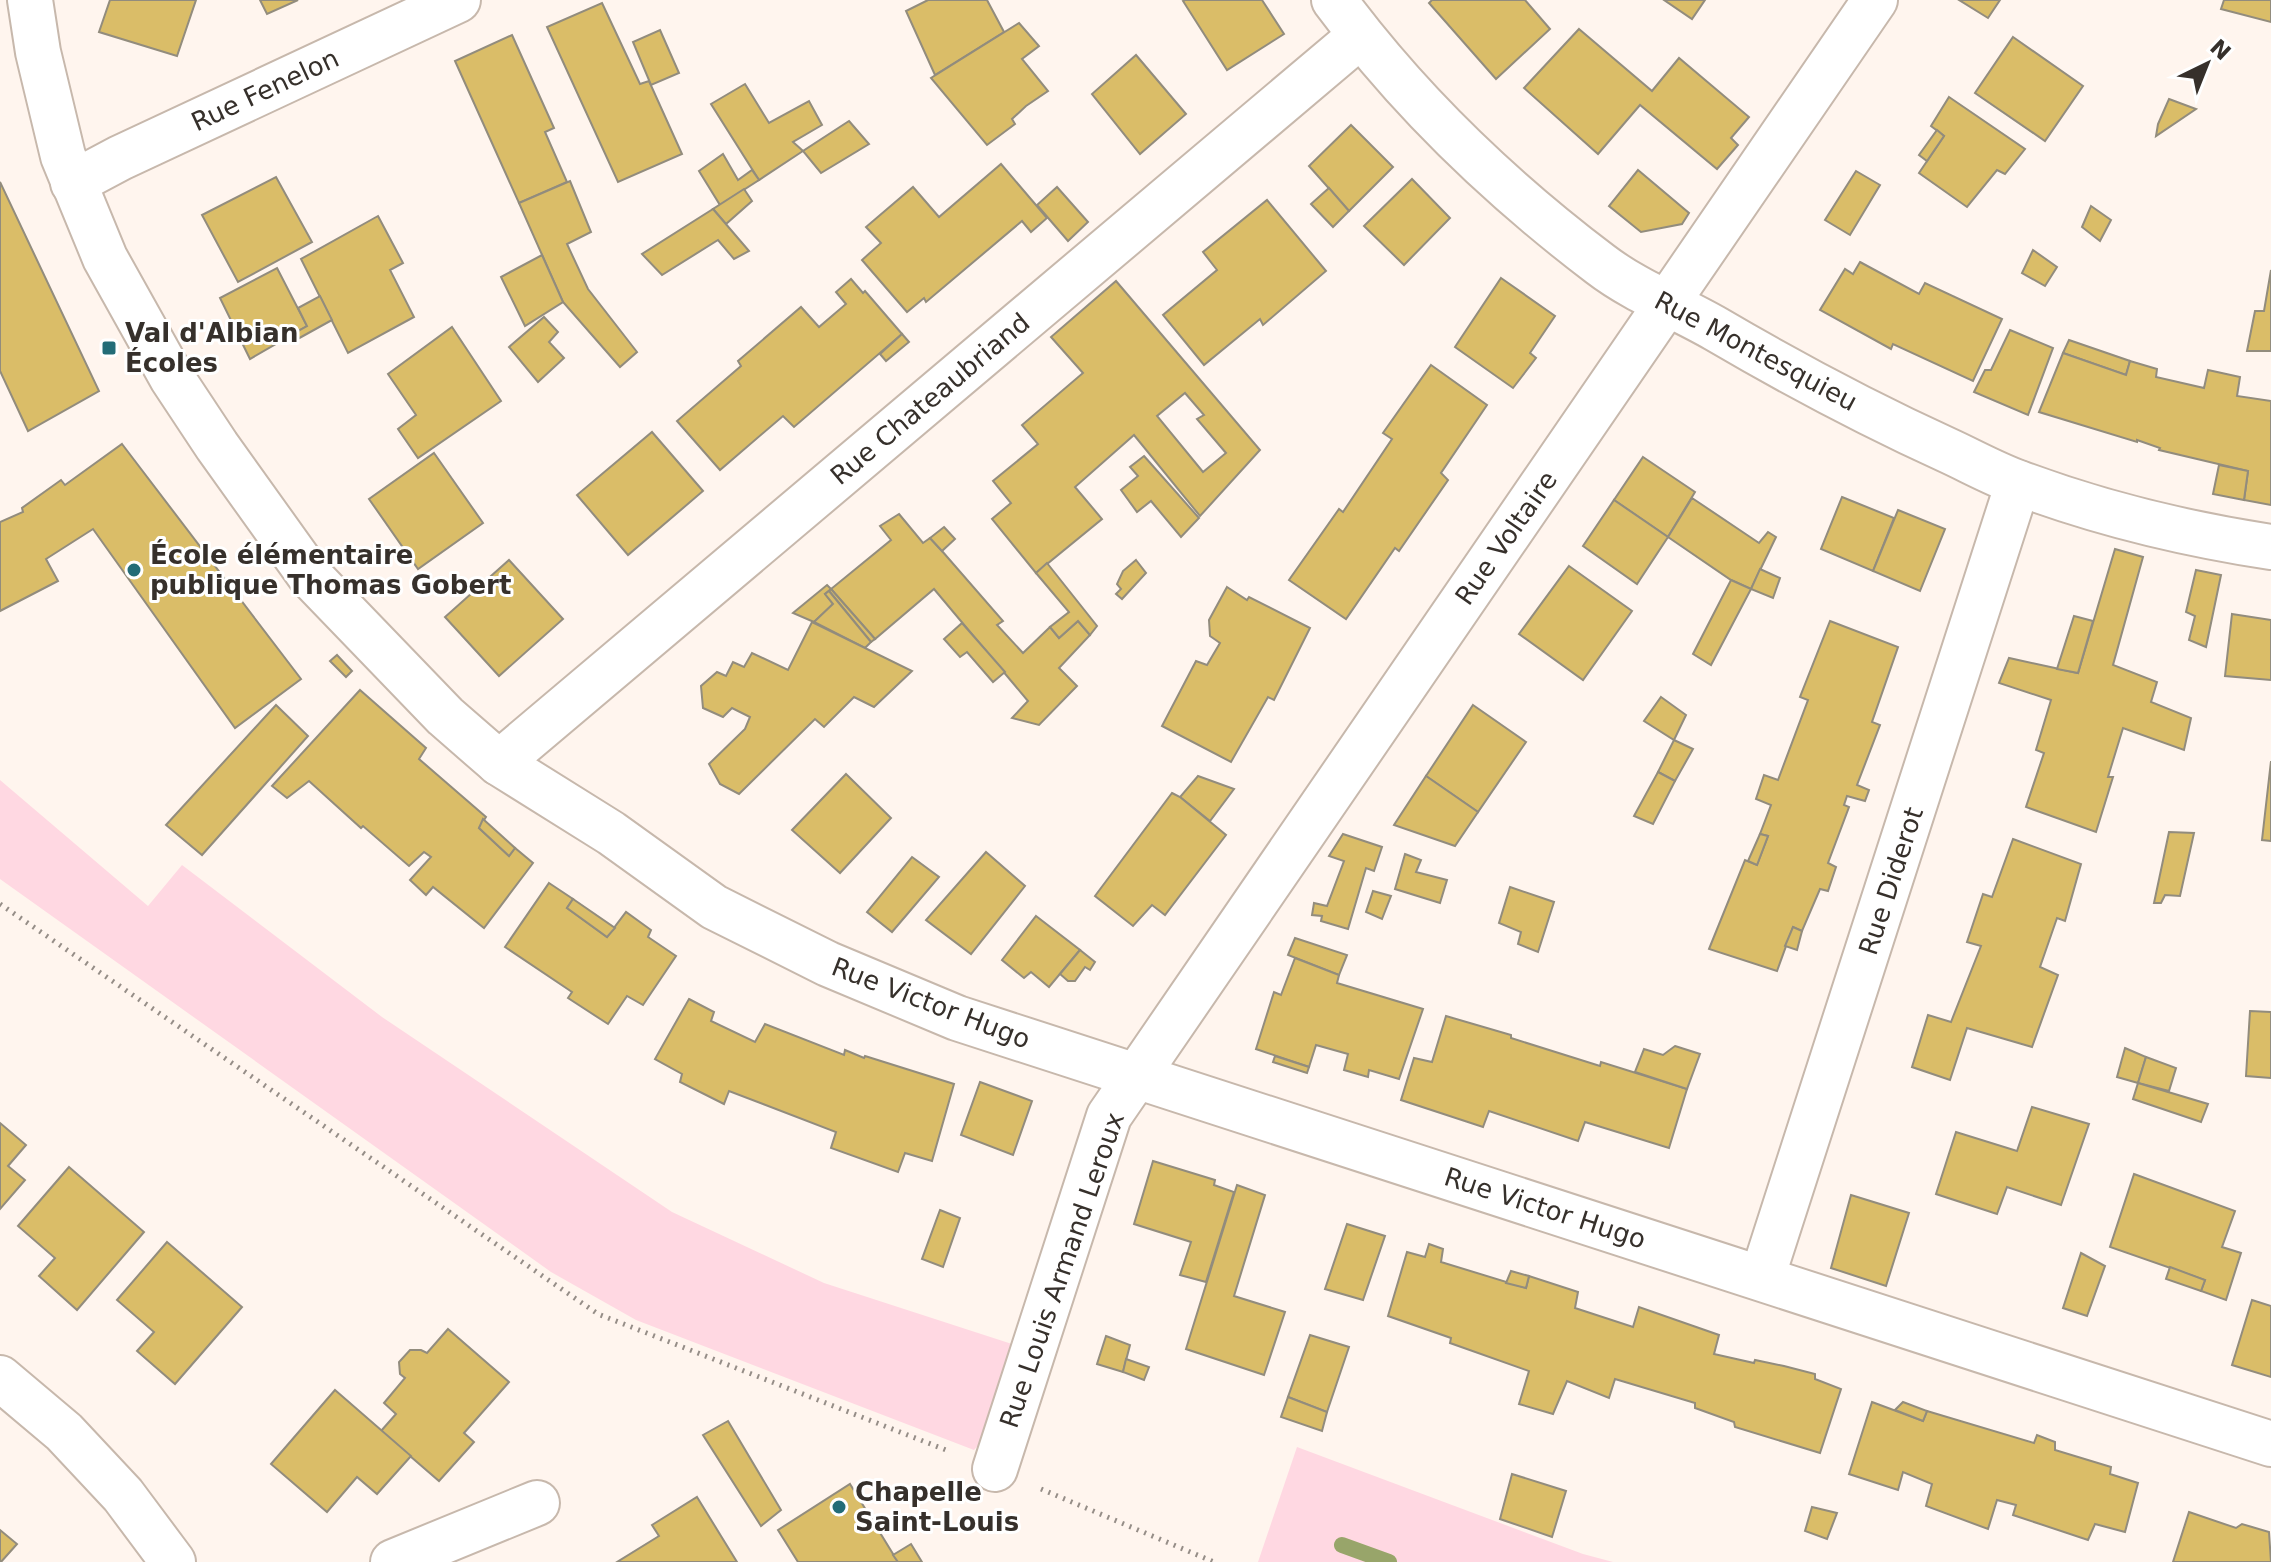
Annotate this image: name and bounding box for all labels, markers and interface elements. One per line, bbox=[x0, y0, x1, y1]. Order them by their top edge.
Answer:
north arrow bbox=[2167, 24, 2247, 104]
text: N bbox=[2205, 34, 2236, 65]
street label: Rue Fenelon bbox=[186, 43, 344, 137]
street label: Rue Montesquieu bbox=[1650, 285, 1862, 417]
street label: Rue Chateaubriand bbox=[825, 307, 1035, 491]
place label: Val d'Albian Écoles bbox=[125, 318, 298, 378]
marker: Val d'Albian Écoles bbox=[100, 339, 118, 357]
street label: Rue Voltaire bbox=[1449, 466, 1563, 610]
place label: École élémentaire publique Thomas Gobert bbox=[150, 539, 511, 600]
marker: École élémentaire publique Thomas Gobert bbox=[125, 561, 143, 579]
street label: Rue Diderot bbox=[1853, 803, 1929, 959]
street label: Rue Victor Hugo bbox=[828, 951, 1034, 1055]
street label: Rue Louis Armand Leroux bbox=[994, 1108, 1130, 1432]
street label: Rue Victor Hugo bbox=[1441, 1161, 1649, 1255]
place label: Chapelle Saint-Louis bbox=[855, 1477, 1019, 1537]
marker: Chapelle Saint-Louis bbox=[830, 1498, 848, 1516]

